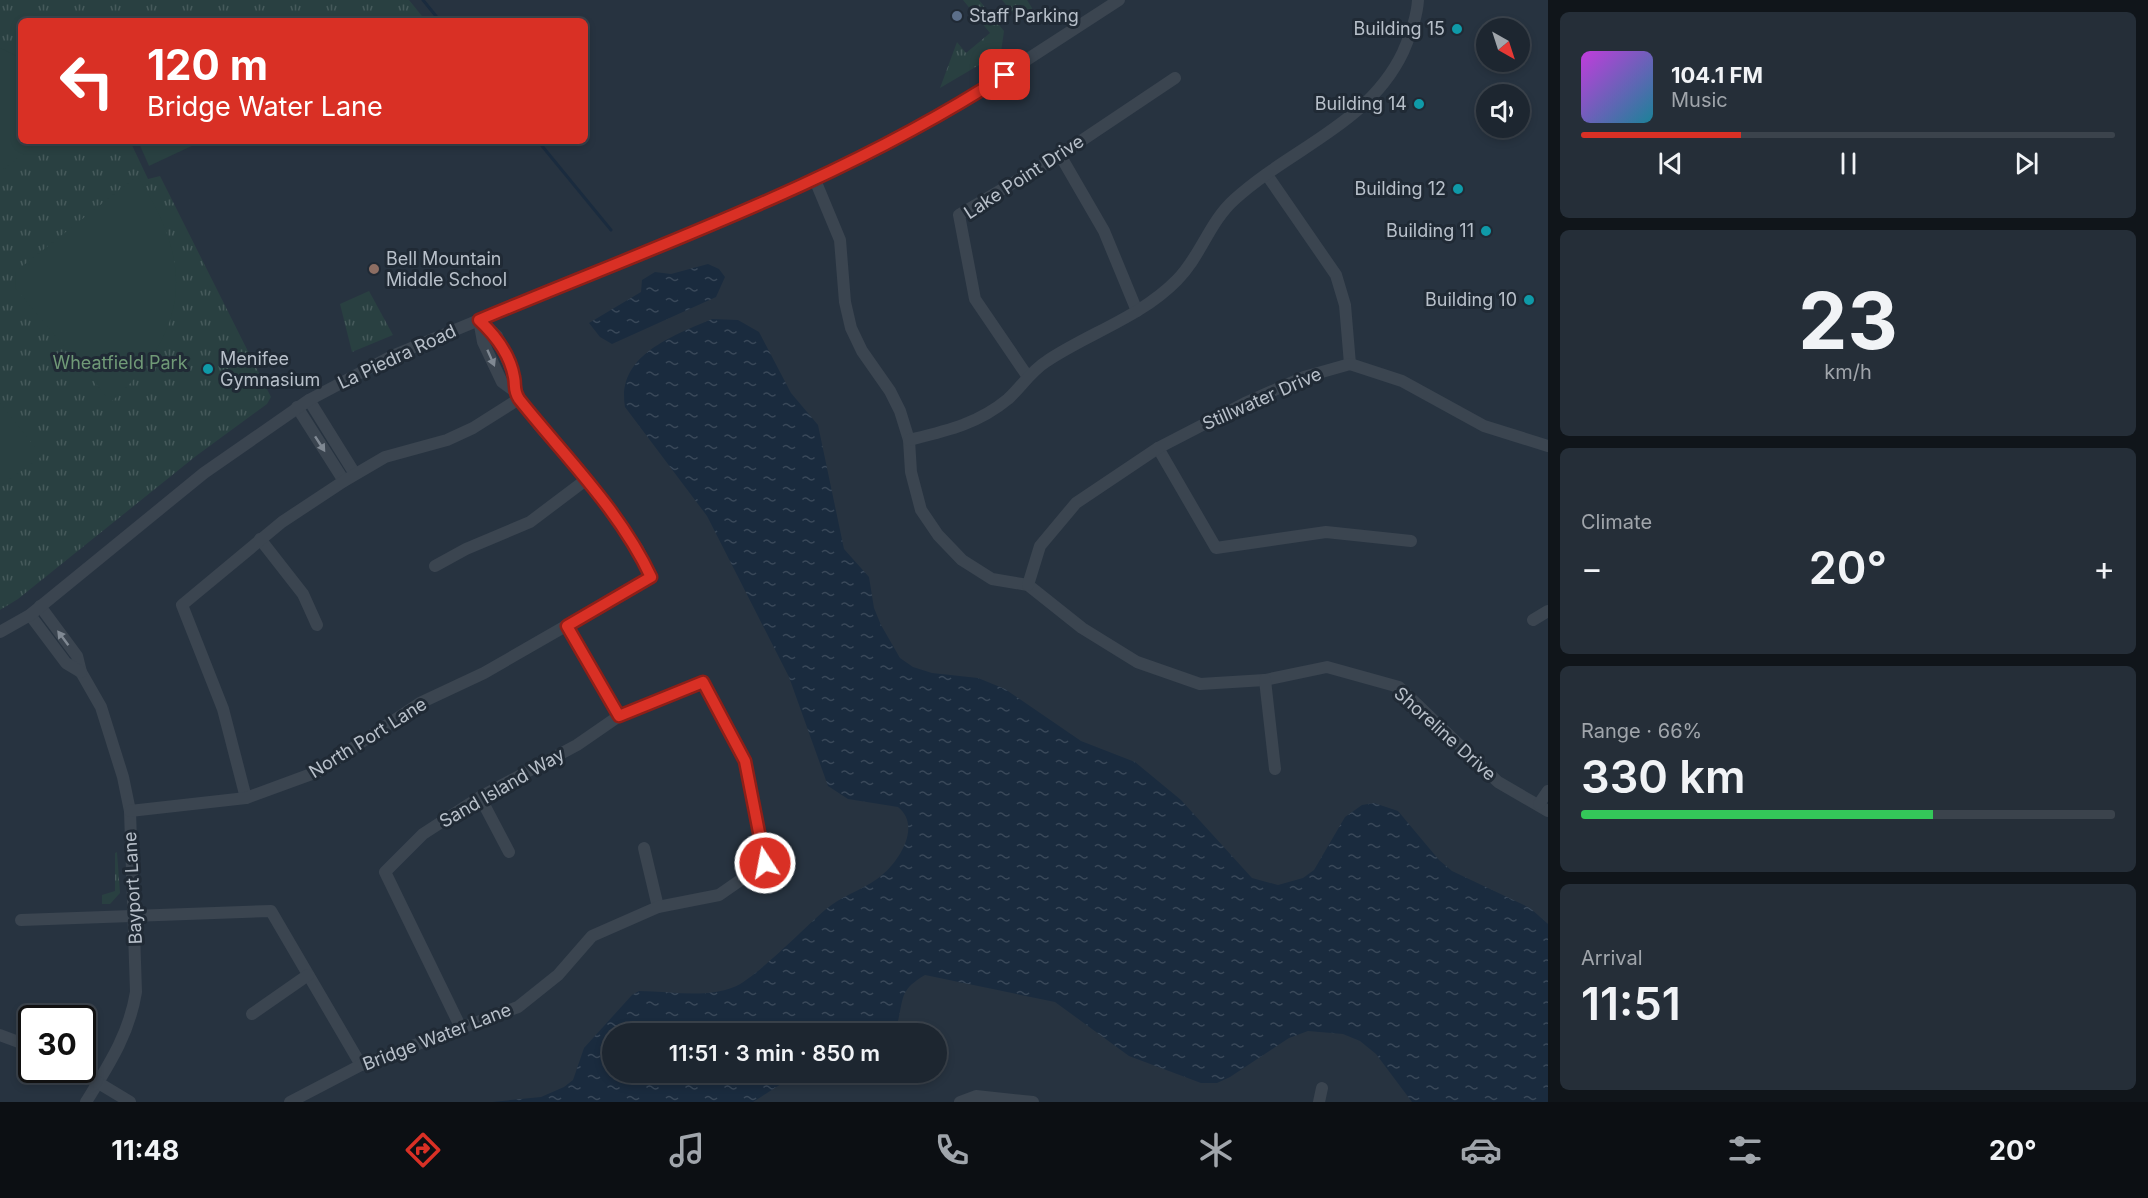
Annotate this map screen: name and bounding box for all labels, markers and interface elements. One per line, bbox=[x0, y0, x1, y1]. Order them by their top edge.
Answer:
place label: Staff Parking bbox=[969, 5, 1079, 26]
marker: Staff Parking bbox=[950, 9, 964, 23]
place label: Building 15 bbox=[1353, 18, 1445, 39]
north arrow bbox=[1476, 18, 1530, 72]
map controls bbox=[1476, 18, 1530, 138]
marker: Building 15 bbox=[1450, 22, 1464, 36]
text: 120 m bbox=[147, 39, 268, 90]
icon: left bbox=[48, 42, 126, 120]
pin bbox=[979, 49, 1030, 100]
icon: arrive bbox=[988, 58, 1021, 91]
text: 104.1 FM bbox=[1671, 62, 1763, 88]
button: sound bbox=[1476, 84, 1530, 138]
text: Music bbox=[1671, 88, 1728, 112]
text: Bridge Water Lane bbox=[147, 90, 383, 123]
place label: Building 14 bbox=[1315, 93, 1407, 114]
marker: Building 14 bbox=[1412, 97, 1426, 111]
street label: Lake Point Drive bbox=[960, 130, 1087, 223]
icon: previous bbox=[1654, 147, 1687, 180]
icon: pause bbox=[1832, 147, 1865, 180]
icon: next bbox=[2010, 147, 2043, 180]
place label: Building 12 bbox=[1354, 178, 1446, 199]
marker: Building 12 bbox=[1451, 182, 1465, 196]
place label: Building 11 bbox=[1386, 220, 1474, 241]
marker: Building 11 bbox=[1479, 224, 1493, 238]
place label: Bell Mountain Middle School bbox=[386, 248, 507, 290]
marker: Bell Mountain Middle School bbox=[367, 262, 381, 276]
text: 23 bbox=[1798, 273, 1898, 368]
place label: Building 10 bbox=[1425, 289, 1517, 310]
marker: Building 10 bbox=[1522, 293, 1536, 307]
street label: La Piedra Road bbox=[334, 320, 459, 393]
place label: Menifee Gymnasium bbox=[220, 348, 320, 390]
one-way arrow bbox=[486, 349, 496, 367]
park label: Wheatfield Park bbox=[52, 352, 188, 373]
text: km/h bbox=[1824, 360, 1872, 384]
marker: Menifee Gymnasium bbox=[201, 362, 215, 376]
street label: Stillwater Drive bbox=[1199, 363, 1325, 434]
one-way arrow bbox=[315, 436, 326, 452]
text: Climate bbox=[1581, 510, 1652, 534]
text: 20° bbox=[1809, 540, 1887, 595]
text: − bbox=[1581, 548, 1603, 588]
text: + bbox=[2093, 548, 2115, 588]
one-way arrow bbox=[57, 630, 69, 646]
street label: Shoreline Drive bbox=[1390, 682, 1500, 785]
street label: North Port Lane bbox=[305, 693, 430, 782]
text: Range · 66% bbox=[1581, 719, 1702, 743]
street label: Sand Island Way bbox=[436, 743, 568, 832]
text: 330 km bbox=[1581, 749, 1745, 804]
street label: Bayport Lane bbox=[119, 831, 146, 945]
position arrow bbox=[733, 831, 797, 895]
text: Arrival bbox=[1581, 946, 1643, 970]
text: 11:51 bbox=[1581, 976, 1681, 1031]
street label: Bridge Water Lane bbox=[360, 999, 514, 1075]
speed limit sign: 30 bbox=[18, 1005, 96, 1083]
text: 11:51 · 3 min · 850 m bbox=[669, 1040, 880, 1066]
icon: directions bbox=[402, 1129, 444, 1171]
icon: music bbox=[666, 1129, 708, 1171]
icon: phone bbox=[931, 1129, 973, 1171]
icon: climate bbox=[1195, 1129, 1237, 1171]
icon: car bbox=[1460, 1129, 1502, 1171]
icon: filters bbox=[1724, 1129, 1766, 1171]
text: 11:48 bbox=[111, 1134, 179, 1167]
text: 20° bbox=[1989, 1134, 2037, 1167]

